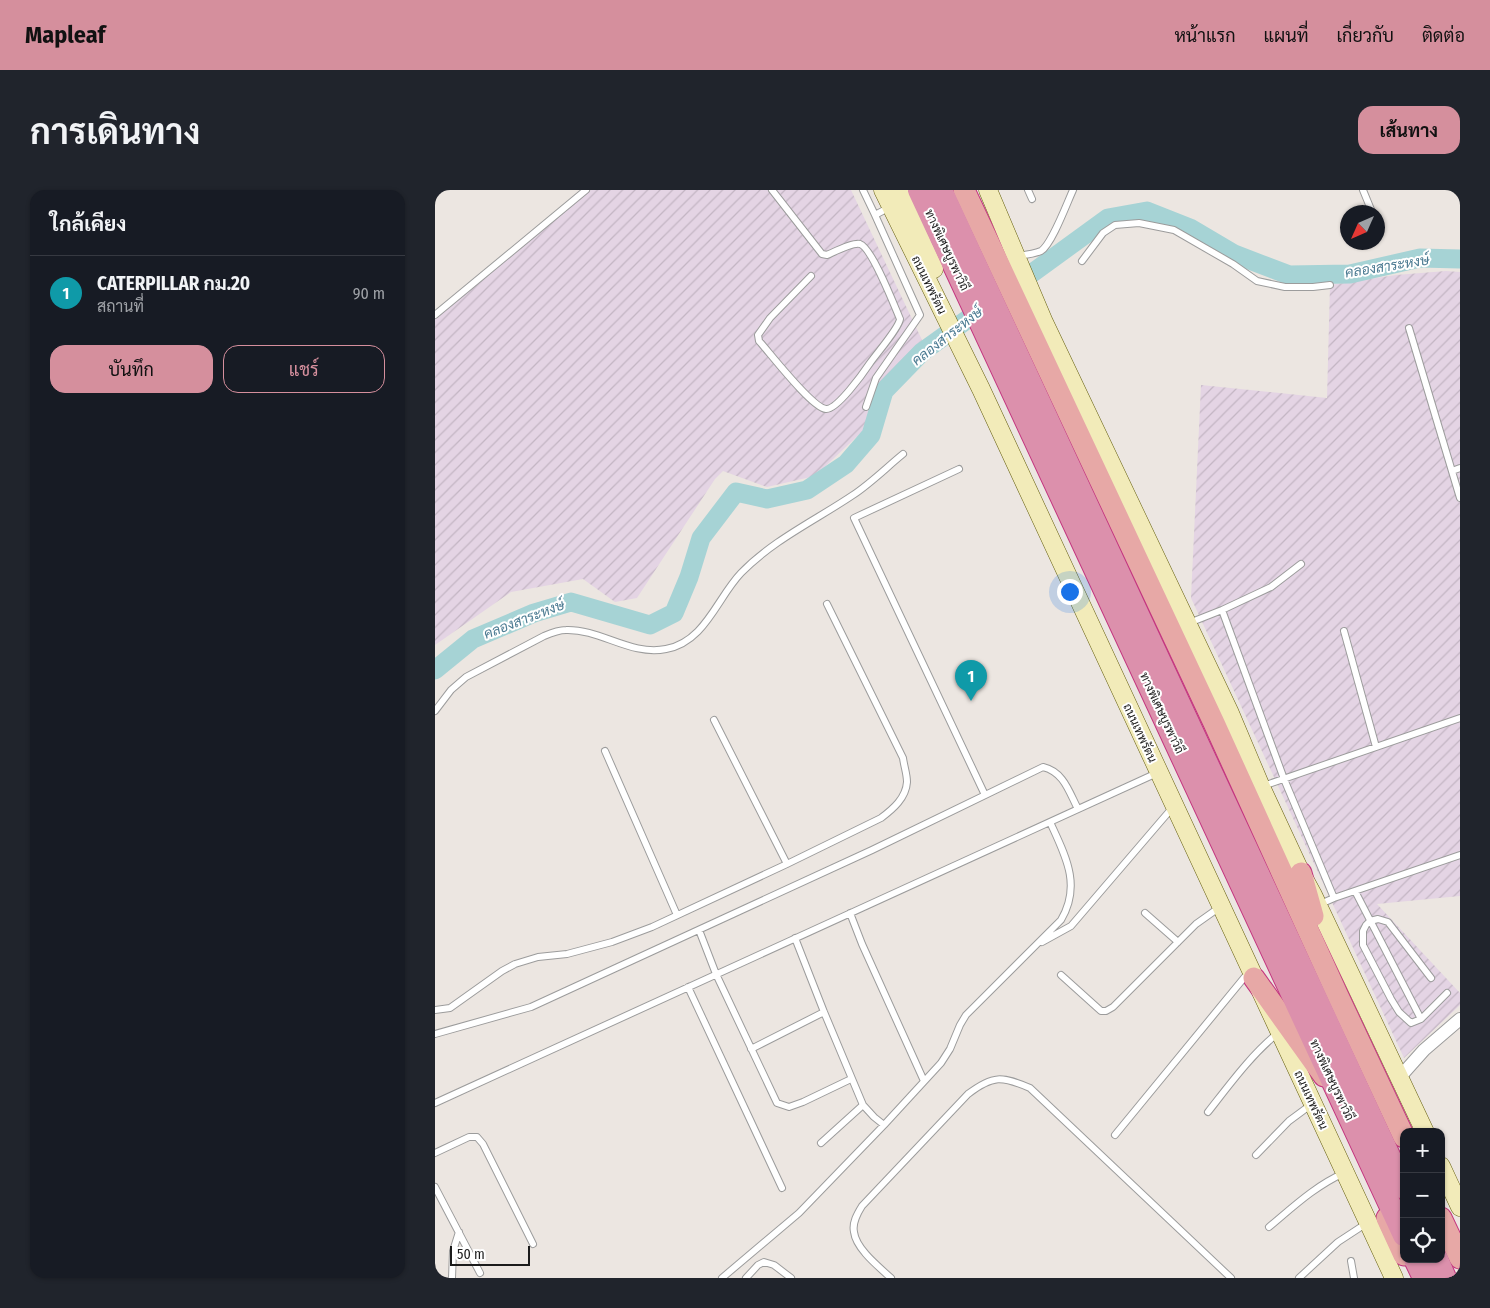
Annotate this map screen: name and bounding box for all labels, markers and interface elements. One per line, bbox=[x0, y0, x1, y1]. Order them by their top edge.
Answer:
text: Mapleaf bbox=[25, 21, 105, 49]
text: หน้าแรก bbox=[1174, 25, 1236, 47]
text: แผนที่ bbox=[1264, 25, 1308, 47]
text: เกี่ยวกับ bbox=[1336, 25, 1394, 47]
text: ติดต่อ bbox=[1422, 25, 1465, 47]
button: เส้นทาง bbox=[1358, 106, 1460, 154]
text: การเดินทาง bbox=[30, 111, 200, 153]
north arrow bbox=[1340, 205, 1385, 250]
street label: ทางพิเศษบูรพาวิถี bbox=[921, 207, 973, 293]
text: ใกล้เคียง bbox=[50, 211, 126, 237]
water label: คลองสาระหงษ์ bbox=[1344, 250, 1432, 282]
street label: ถนนเทพรัตน bbox=[909, 254, 949, 317]
text: CATERPILLAR กม.20 bbox=[97, 272, 250, 295]
text: 1 bbox=[63, 284, 69, 303]
text: 90 m bbox=[353, 284, 385, 303]
text: สถานที่ bbox=[97, 297, 144, 316]
water label: คลองสาระหงษ์ bbox=[908, 302, 987, 369]
button: บันทึก bbox=[50, 345, 213, 393]
button: แชร์ bbox=[223, 345, 385, 393]
your location bbox=[1057, 579, 1083, 605]
water label: คลองสาระหงษ์ bbox=[481, 595, 569, 643]
pin: 1 bbox=[955, 660, 987, 701]
street label: ทางพิเศษบูรพาวิถี bbox=[1136, 670, 1188, 756]
street label: ถนนเทพรัตน bbox=[1120, 701, 1160, 765]
street label: ทางพิเศษบูรพาวิถี bbox=[1306, 1037, 1358, 1123]
street label: ถนนเทพรัตน bbox=[1291, 1068, 1331, 1132]
map controls bbox=[1400, 1128, 1445, 1263]
button: + bbox=[1400, 1128, 1445, 1173]
button: − bbox=[1400, 1173, 1445, 1218]
button: locate bbox=[1400, 1218, 1445, 1263]
scale bar bbox=[450, 1243, 530, 1266]
text: 50 m bbox=[457, 1246, 485, 1263]

